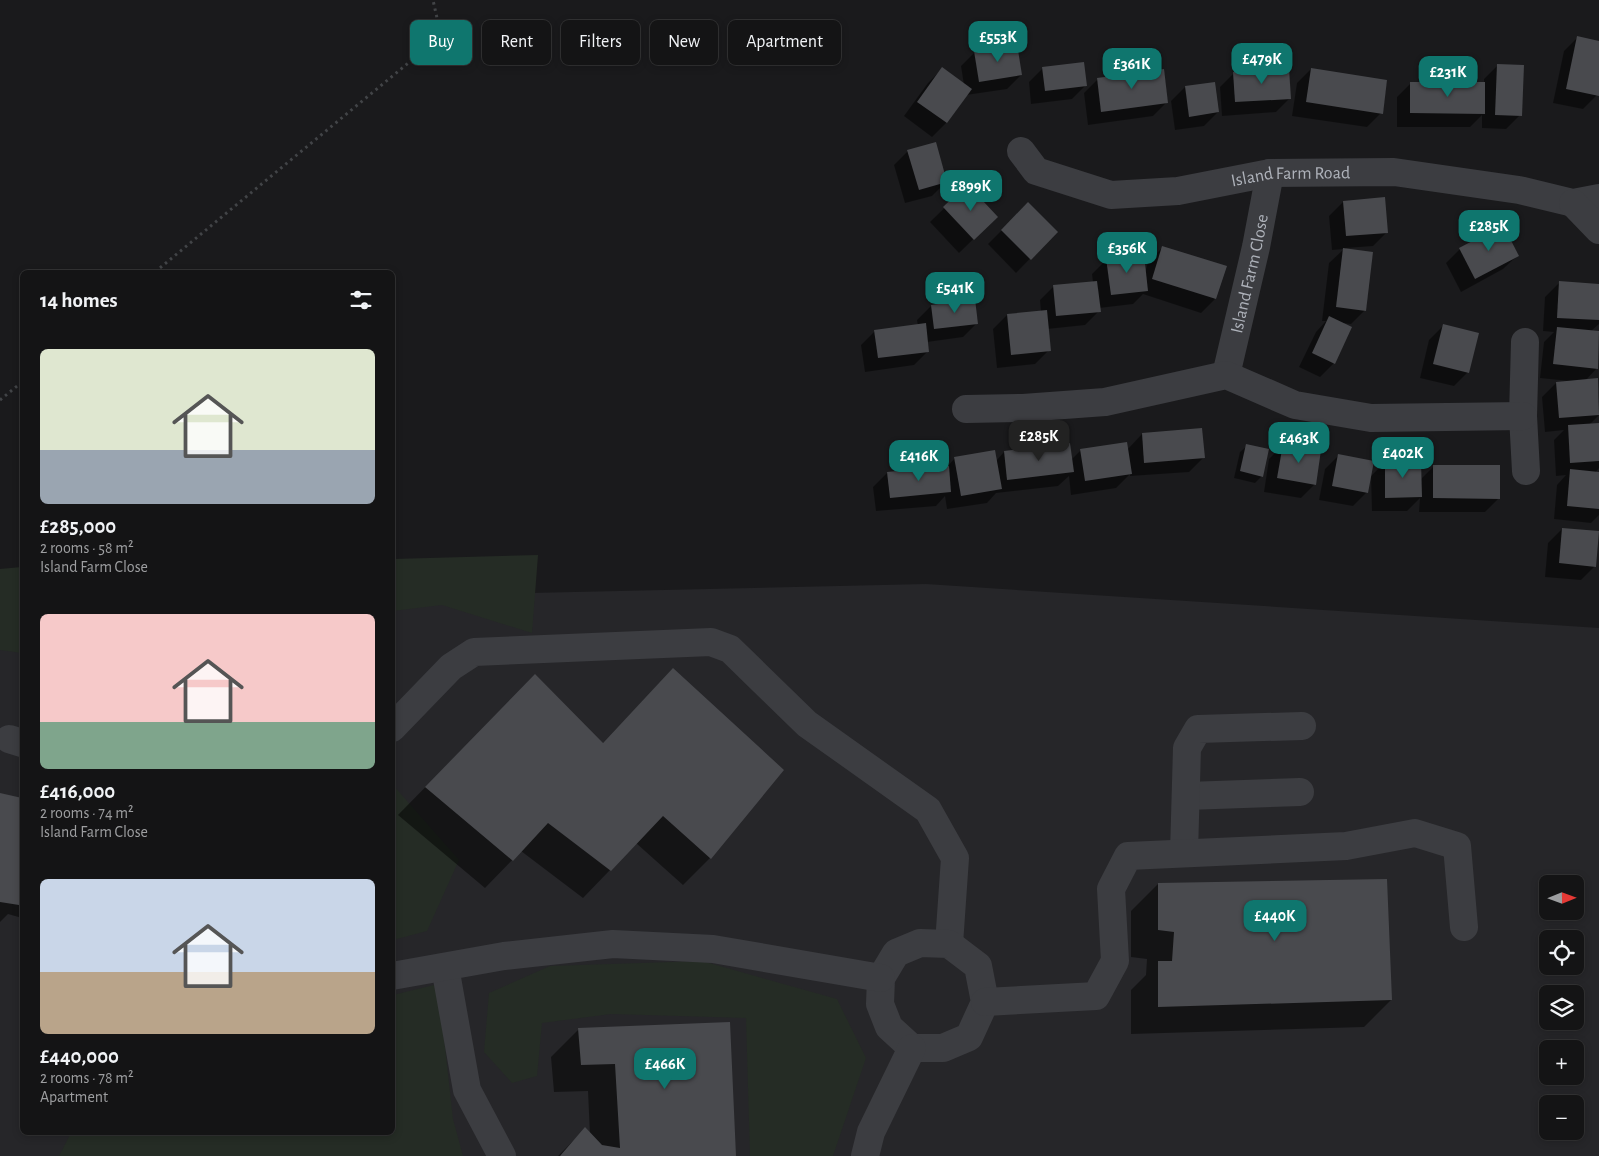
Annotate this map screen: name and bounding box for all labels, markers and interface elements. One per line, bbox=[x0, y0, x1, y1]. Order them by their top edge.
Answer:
chip: Buy bbox=[410, 20, 472, 65]
chip: Rent bbox=[482, 20, 551, 65]
chip: Filters bbox=[561, 20, 640, 65]
chip: New bbox=[650, 20, 718, 65]
chip: Apartment bbox=[728, 20, 841, 65]
pin: £553K bbox=[963, 20, 1033, 63]
text: £553K bbox=[979, 29, 1017, 45]
pin: £479K bbox=[1227, 42, 1297, 85]
pin: £361K bbox=[1097, 48, 1167, 90]
text: £479K bbox=[1242, 51, 1282, 67]
text: £361K bbox=[1114, 56, 1150, 72]
pin: £231K bbox=[1413, 56, 1483, 98]
text: £231K bbox=[1430, 64, 1466, 80]
street label: Island Farm Road bbox=[1230, 164, 1350, 190]
pin: £899K bbox=[936, 170, 1006, 212]
text: £899K bbox=[951, 178, 991, 194]
pin: £285K bbox=[1454, 210, 1524, 252]
street label: Island Farm Close bbox=[1228, 213, 1272, 335]
text: £285K bbox=[1470, 218, 1508, 234]
pin: £356K bbox=[1092, 232, 1162, 274]
text: £356K bbox=[1108, 240, 1146, 256]
pin: £541K bbox=[920, 272, 990, 314]
text: £541K bbox=[936, 280, 974, 296]
icon: filters bbox=[347, 286, 375, 314]
text: 14 homes bbox=[40, 290, 118, 311]
icon: home bbox=[163, 381, 253, 471]
pin: £285K bbox=[1004, 420, 1074, 462]
pin: £463K bbox=[1264, 422, 1334, 464]
text: £285K bbox=[1020, 428, 1058, 444]
text: £463K bbox=[1279, 430, 1319, 446]
pin: £402K bbox=[1368, 436, 1438, 479]
pin: £416K bbox=[884, 440, 954, 482]
text: £402K bbox=[1383, 445, 1423, 461]
text: £416K bbox=[900, 448, 938, 464]
text: £285,000 bbox=[40, 516, 116, 537]
text: 2 rooms · 58 m² bbox=[40, 540, 134, 556]
text: Island Farm Close bbox=[40, 559, 148, 575]
icon: home bbox=[163, 646, 253, 736]
text: £416,000 bbox=[40, 781, 115, 802]
text: 2 rooms · 74 m² bbox=[40, 805, 134, 821]
text: Island Farm Close bbox=[40, 824, 148, 840]
north arrow bbox=[1539, 875, 1584, 920]
map controls bbox=[1539, 875, 1584, 1140]
pin: £440K bbox=[1240, 900, 1310, 942]
text: £440K bbox=[1255, 908, 1295, 924]
icon: home bbox=[163, 911, 253, 1001]
button: locate bbox=[1539, 930, 1584, 975]
button: layers bbox=[1539, 985, 1584, 1030]
button: + bbox=[1539, 1040, 1584, 1085]
text: £440,000 bbox=[40, 1046, 119, 1067]
pin: £466K bbox=[630, 1048, 700, 1090]
text: £466K bbox=[645, 1056, 685, 1072]
text: 2 rooms · 78 m² bbox=[40, 1070, 134, 1086]
text: Apartment bbox=[40, 1089, 108, 1105]
button: − bbox=[1539, 1095, 1584, 1140]

